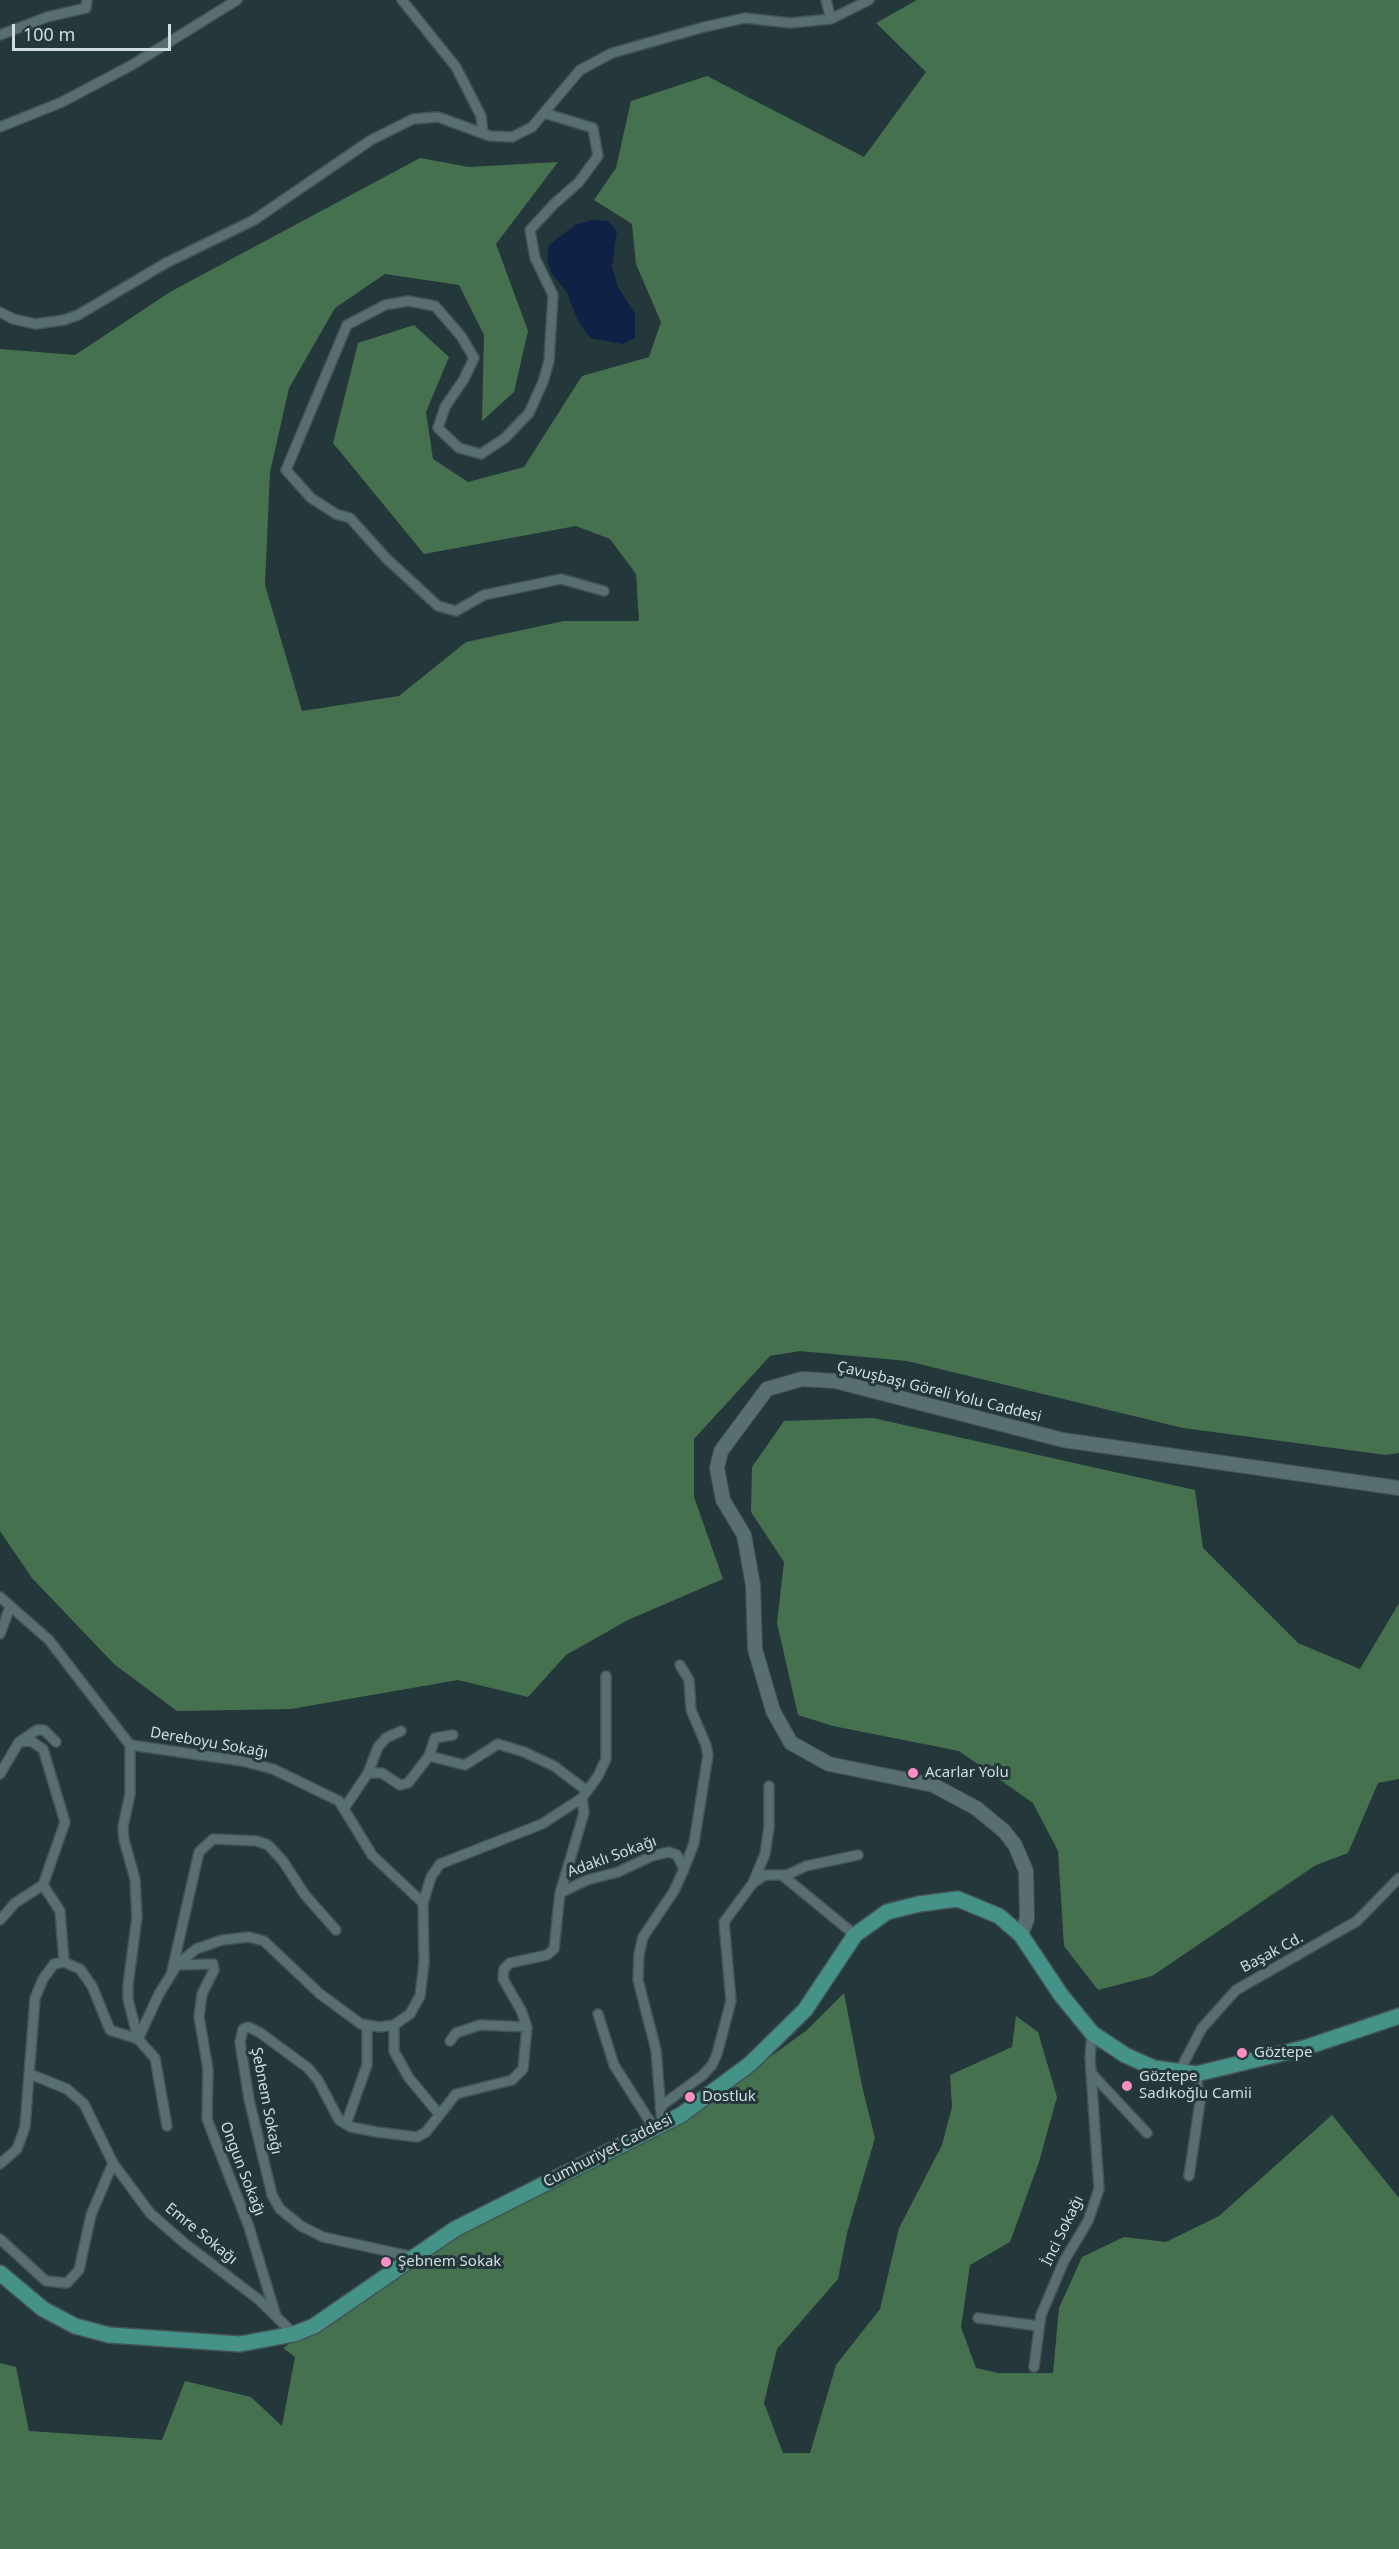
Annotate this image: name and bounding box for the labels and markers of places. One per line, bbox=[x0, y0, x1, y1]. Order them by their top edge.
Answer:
place label: Acarlar Yolu bbox=[925, 1764, 1009, 1782]
marker: Acarlar Yolu bbox=[906, 1766, 920, 1780]
place label: Göztepe bbox=[1254, 2044, 1312, 2062]
marker: Göztepe bbox=[1235, 2046, 1249, 2060]
place label: Göztepe Sadıkoğlu Camii bbox=[1139, 2068, 1252, 2103]
marker: Göztepe Sadıkoğlu Camii bbox=[1120, 2079, 1134, 2093]
place label: Dostluk bbox=[702, 2088, 756, 2106]
marker: Dostluk bbox=[683, 2090, 697, 2104]
place label: Şebnem Sokak bbox=[398, 2253, 501, 2271]
marker: Şebnem Sokak bbox=[379, 2255, 393, 2269]

